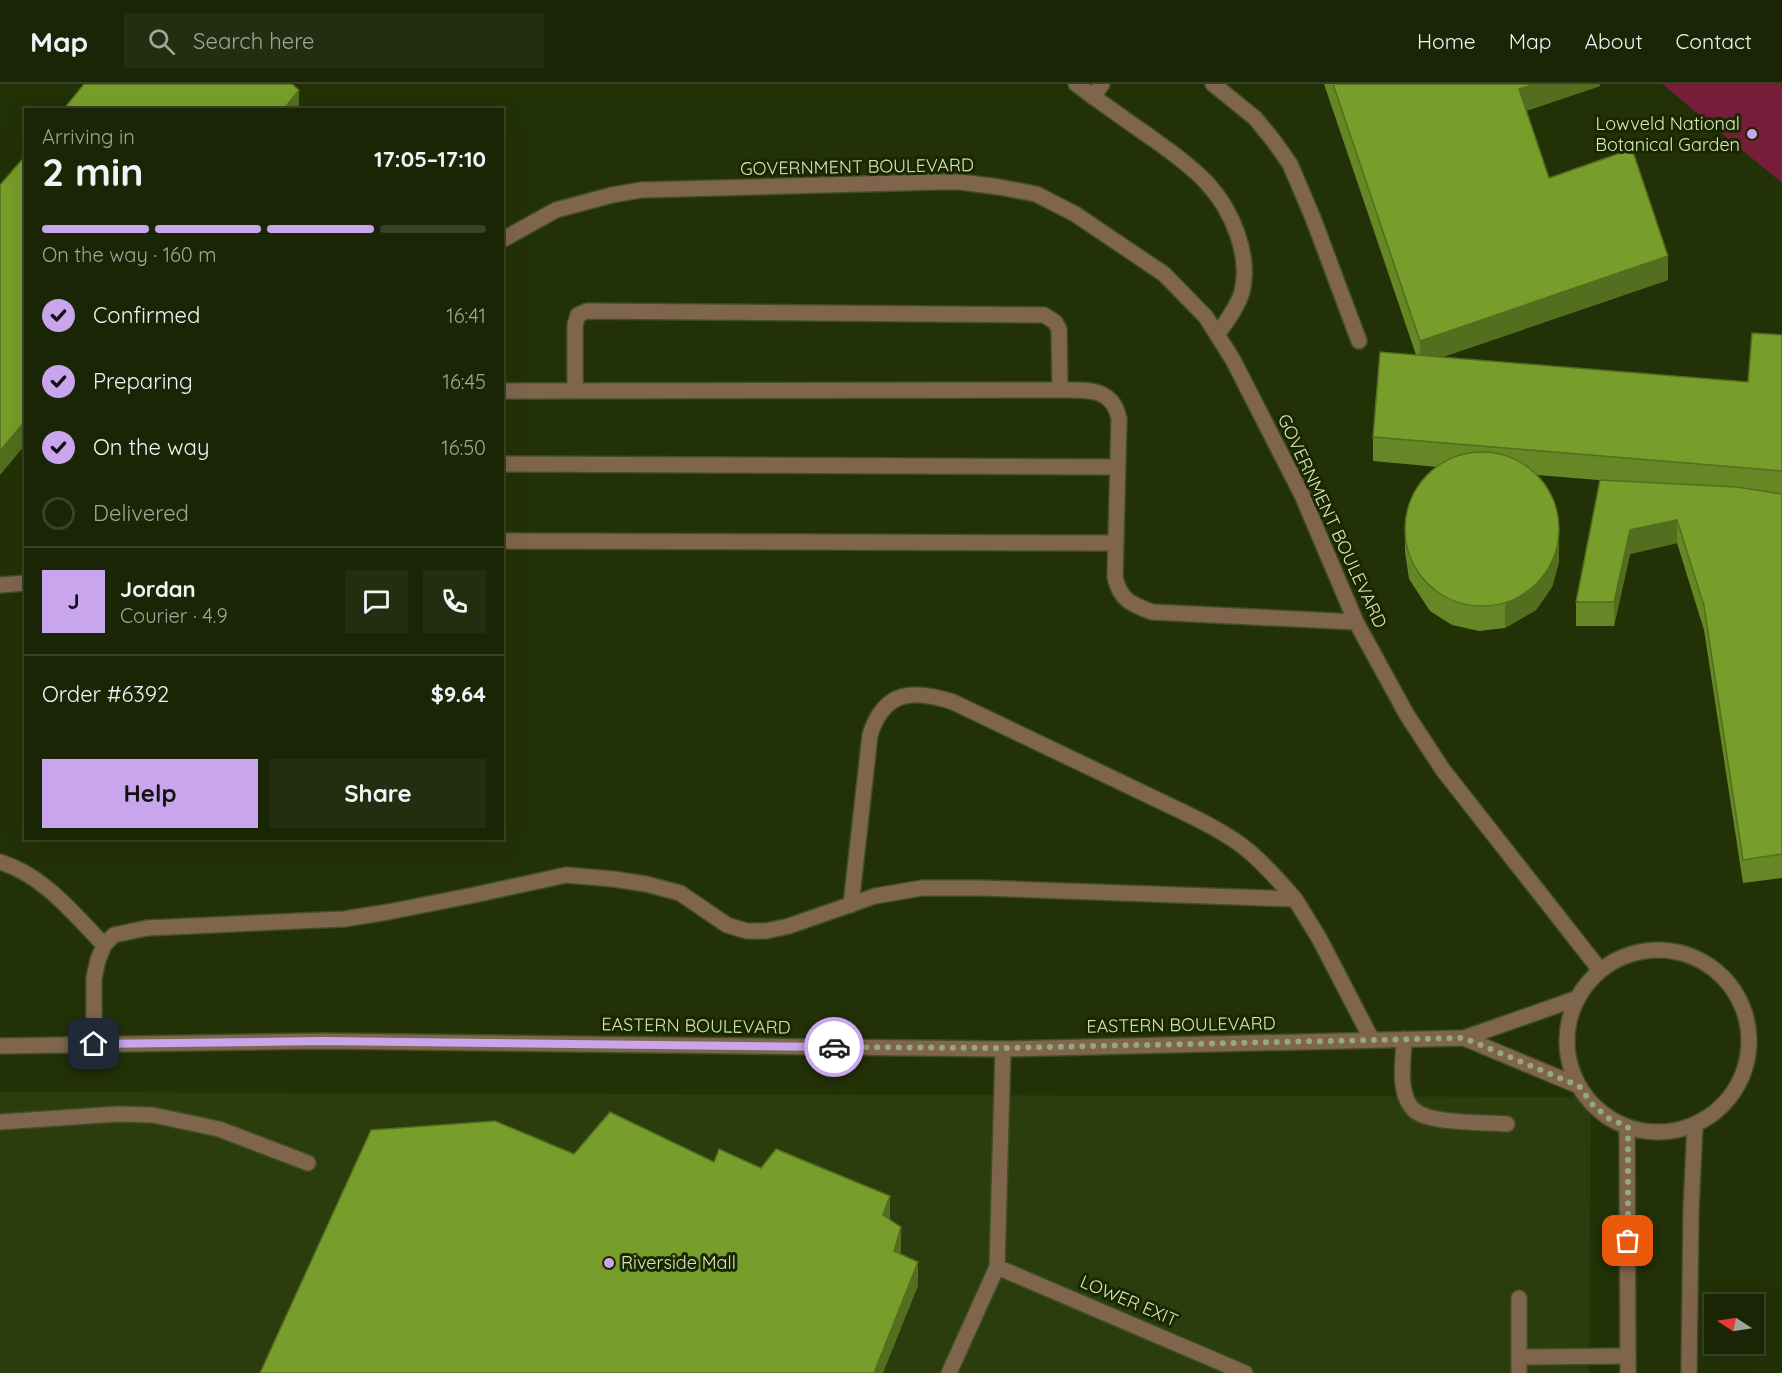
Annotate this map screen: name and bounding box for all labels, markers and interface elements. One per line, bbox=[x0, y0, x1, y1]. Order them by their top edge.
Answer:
search box bbox=[124, 14, 544, 68]
text: Map bbox=[30, 24, 88, 59]
icon: search bbox=[145, 25, 178, 58]
text: Search here bbox=[193, 27, 315, 55]
text: Home bbox=[1417, 28, 1476, 54]
text: Map bbox=[1509, 28, 1552, 54]
text: About bbox=[1585, 28, 1643, 54]
text: Contact bbox=[1676, 28, 1752, 54]
place label: Lowveld National Botanical Garden bbox=[1595, 112, 1740, 156]
text: Arriving in bbox=[42, 124, 135, 149]
marker: Lowveld National Botanical Garden bbox=[1745, 127, 1759, 141]
text: 17:05–17:10 bbox=[374, 145, 486, 173]
text: 2 min bbox=[42, 147, 144, 196]
street label: GOVERNMENT BOULEVARD bbox=[740, 153, 974, 180]
text: On the way · 160 m bbox=[42, 242, 216, 267]
icon: check bbox=[42, 299, 75, 332]
text: Confirmed bbox=[93, 301, 200, 329]
text: 16:41 bbox=[446, 303, 486, 328]
icon: check bbox=[42, 365, 75, 398]
text: Preparing bbox=[93, 367, 193, 395]
text: 16:45 bbox=[443, 369, 486, 394]
street label: GOVERNMENT BOULEVARD bbox=[1273, 410, 1392, 632]
icon: check bbox=[42, 431, 75, 464]
text: On the way bbox=[93, 433, 209, 461]
text: 16:50 bbox=[441, 435, 486, 460]
text: Delivered bbox=[93, 499, 189, 527]
button: chat bbox=[345, 570, 408, 633]
button: phone bbox=[423, 570, 486, 633]
text: Jordan bbox=[120, 575, 196, 603]
text: J bbox=[67, 587, 80, 615]
text: Courier · 4.9 bbox=[120, 603, 228, 628]
text: Order #6392 bbox=[42, 680, 169, 708]
text: $9.64 bbox=[431, 680, 486, 708]
button: Help bbox=[42, 759, 258, 828]
button: Share bbox=[270, 759, 486, 828]
street label: EASTERN BOULEVARD bbox=[1086, 1011, 1276, 1038]
street label: EASTERN BOULEVARD bbox=[601, 1012, 791, 1039]
courier bbox=[804, 1017, 864, 1077]
pin bbox=[68, 1018, 119, 1069]
icon: home bbox=[77, 1027, 110, 1060]
icon: car bbox=[818, 1031, 851, 1064]
pin bbox=[1602, 1215, 1653, 1266]
icon: bag bbox=[1611, 1224, 1644, 1257]
place label: Riverside Mall bbox=[621, 1251, 736, 1274]
marker: Riverside Mall bbox=[602, 1256, 616, 1270]
street label: LOWER EXIT bbox=[1077, 1270, 1182, 1332]
north arrow bbox=[1704, 1294, 1764, 1354]
map controls bbox=[1704, 1294, 1764, 1354]

